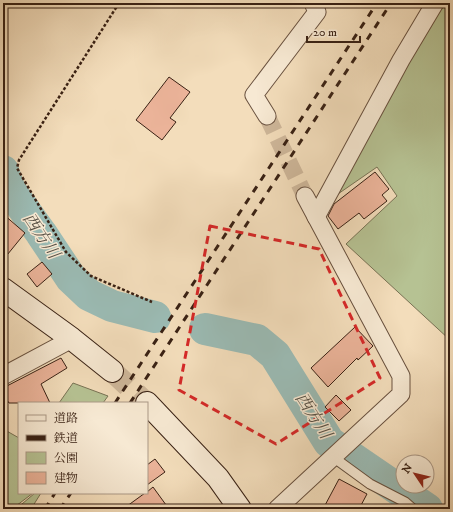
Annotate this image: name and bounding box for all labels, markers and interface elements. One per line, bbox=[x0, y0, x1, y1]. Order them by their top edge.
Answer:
scale bar bbox=[307, 18, 360, 44]
text: 20 m bbox=[313, 25, 337, 40]
water label: 西方川 bbox=[18, 209, 65, 265]
water label: 西方川 bbox=[290, 389, 337, 445]
legend bbox=[18, 402, 148, 494]
text: 道路 bbox=[54, 411, 78, 426]
text: 鉄道 bbox=[53, 431, 78, 446]
text: 公園 bbox=[54, 451, 78, 466]
north arrow bbox=[395, 454, 435, 494]
text: N bbox=[399, 461, 416, 477]
text: 建物 bbox=[54, 471, 78, 486]

